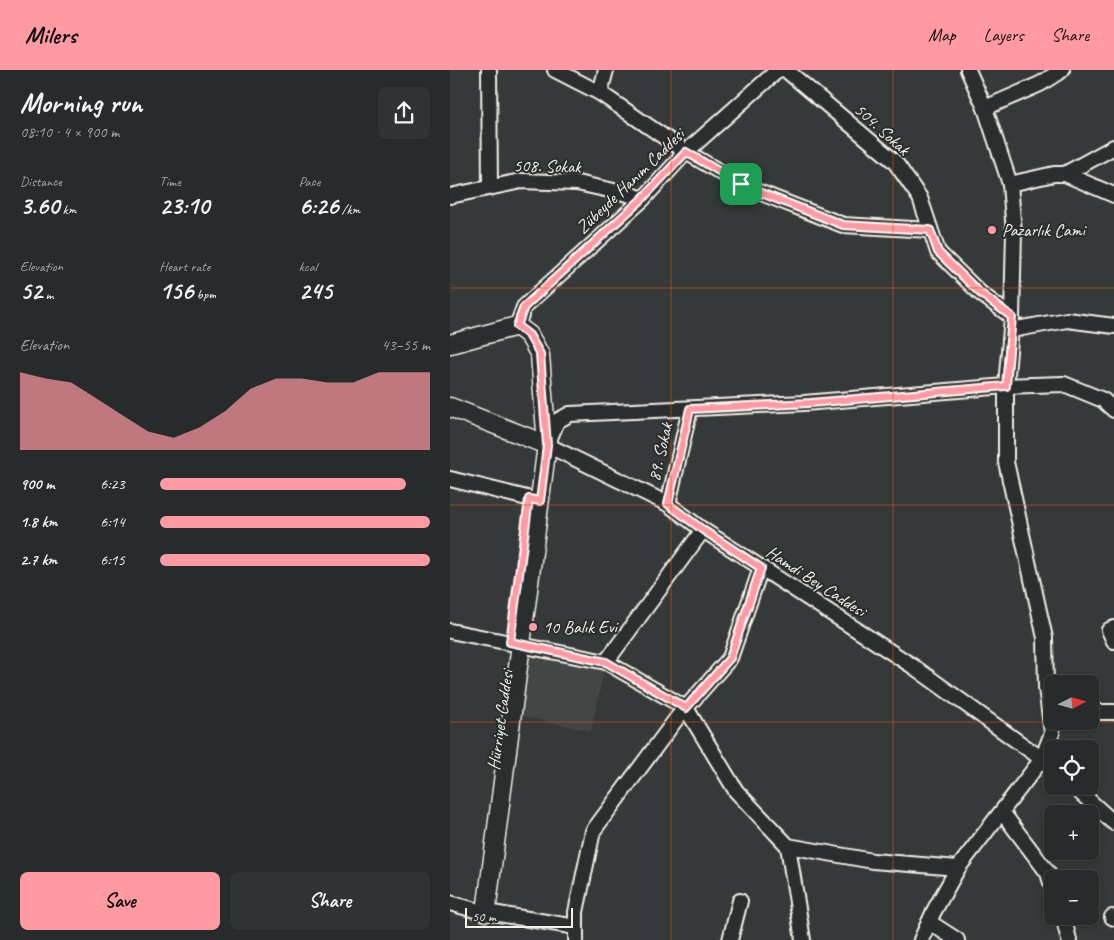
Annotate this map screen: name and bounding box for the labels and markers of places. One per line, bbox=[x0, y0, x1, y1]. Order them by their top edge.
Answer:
pin bbox=[720, 163, 762, 205]
place label: Pazarlık Cami bbox=[1002, 219, 1088, 241]
marker: Pazarlık Cami bbox=[986, 224, 998, 236]
place label: 10 Balık Evi bbox=[543, 616, 620, 638]
marker: 10 Balık Evi bbox=[527, 621, 539, 633]

